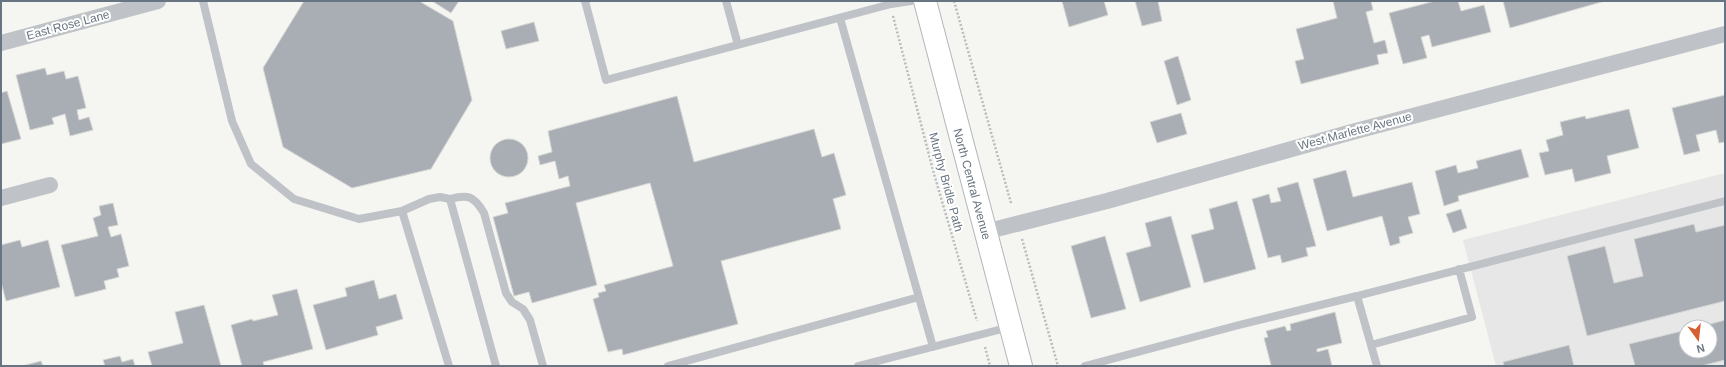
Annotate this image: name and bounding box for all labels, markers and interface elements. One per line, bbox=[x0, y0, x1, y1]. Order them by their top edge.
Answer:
street label: East Rose Lane bbox=[25, 7, 111, 43]
street label: West Marlette Avenue bbox=[1297, 109, 1414, 153]
street label: North Central Avenue bbox=[950, 127, 994, 241]
street label: Murphy Bridle Path bbox=[926, 131, 966, 233]
north arrow bbox=[1678, 319, 1718, 359]
text: N bbox=[1695, 342, 1706, 355]

